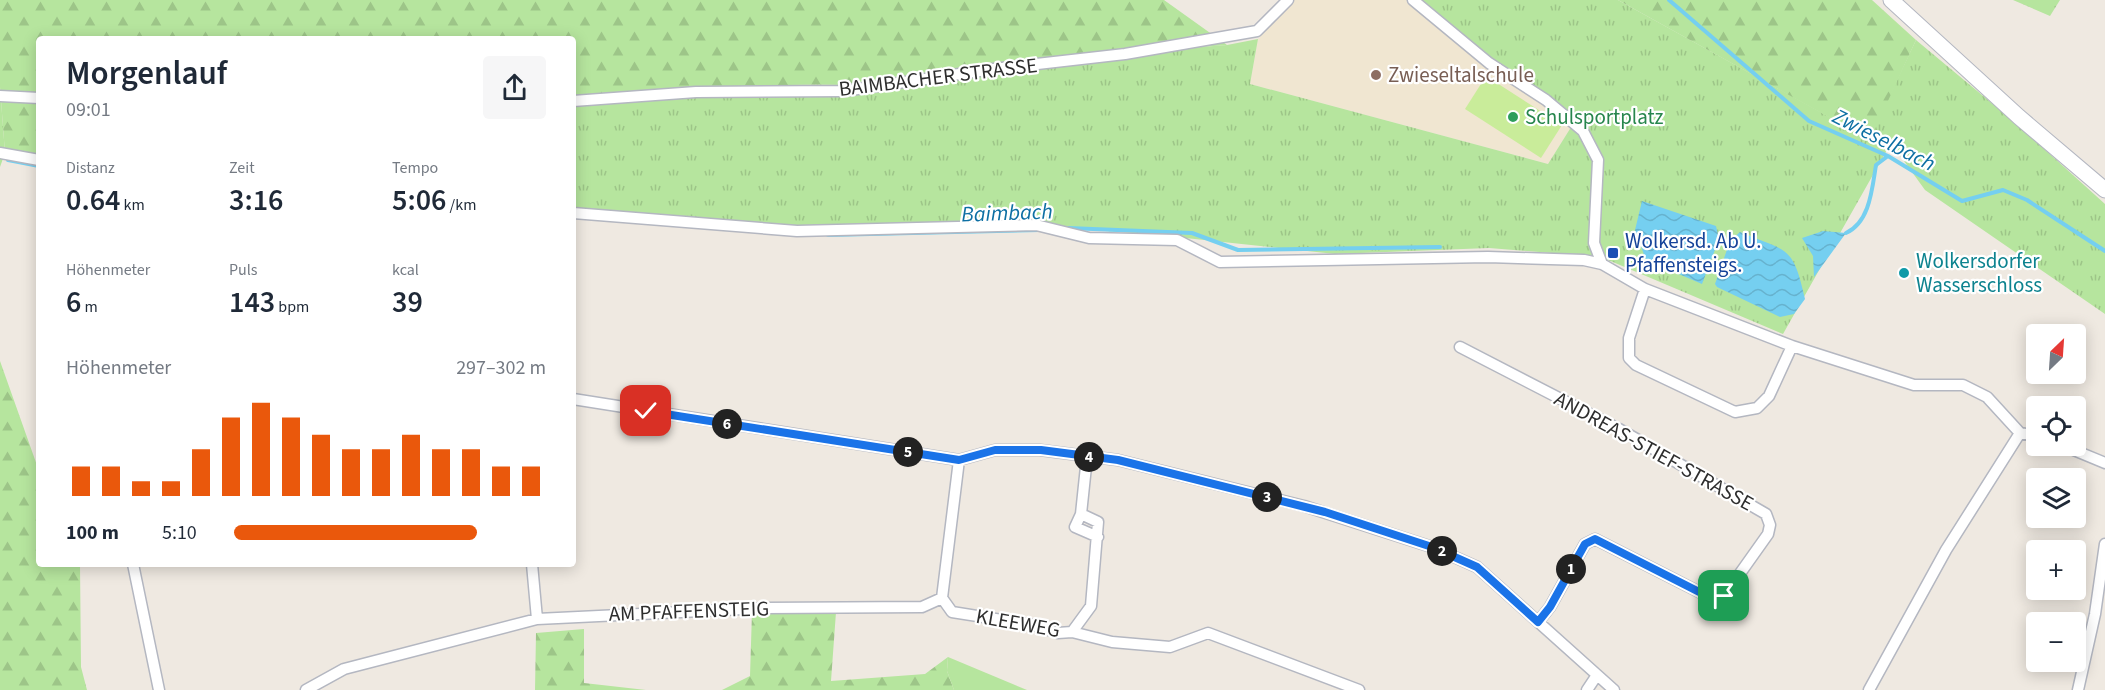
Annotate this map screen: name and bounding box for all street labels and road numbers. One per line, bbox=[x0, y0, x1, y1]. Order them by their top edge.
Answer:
street label: BAIMBACHER STRASSE bbox=[837, 50, 1039, 104]
street label: ANDREAS-STIEF-STRASSE bbox=[1549, 384, 1759, 518]
street label: AM PFAFFENSTEIG bbox=[608, 593, 770, 629]
street label: KLEEWEG bbox=[974, 601, 1062, 645]

